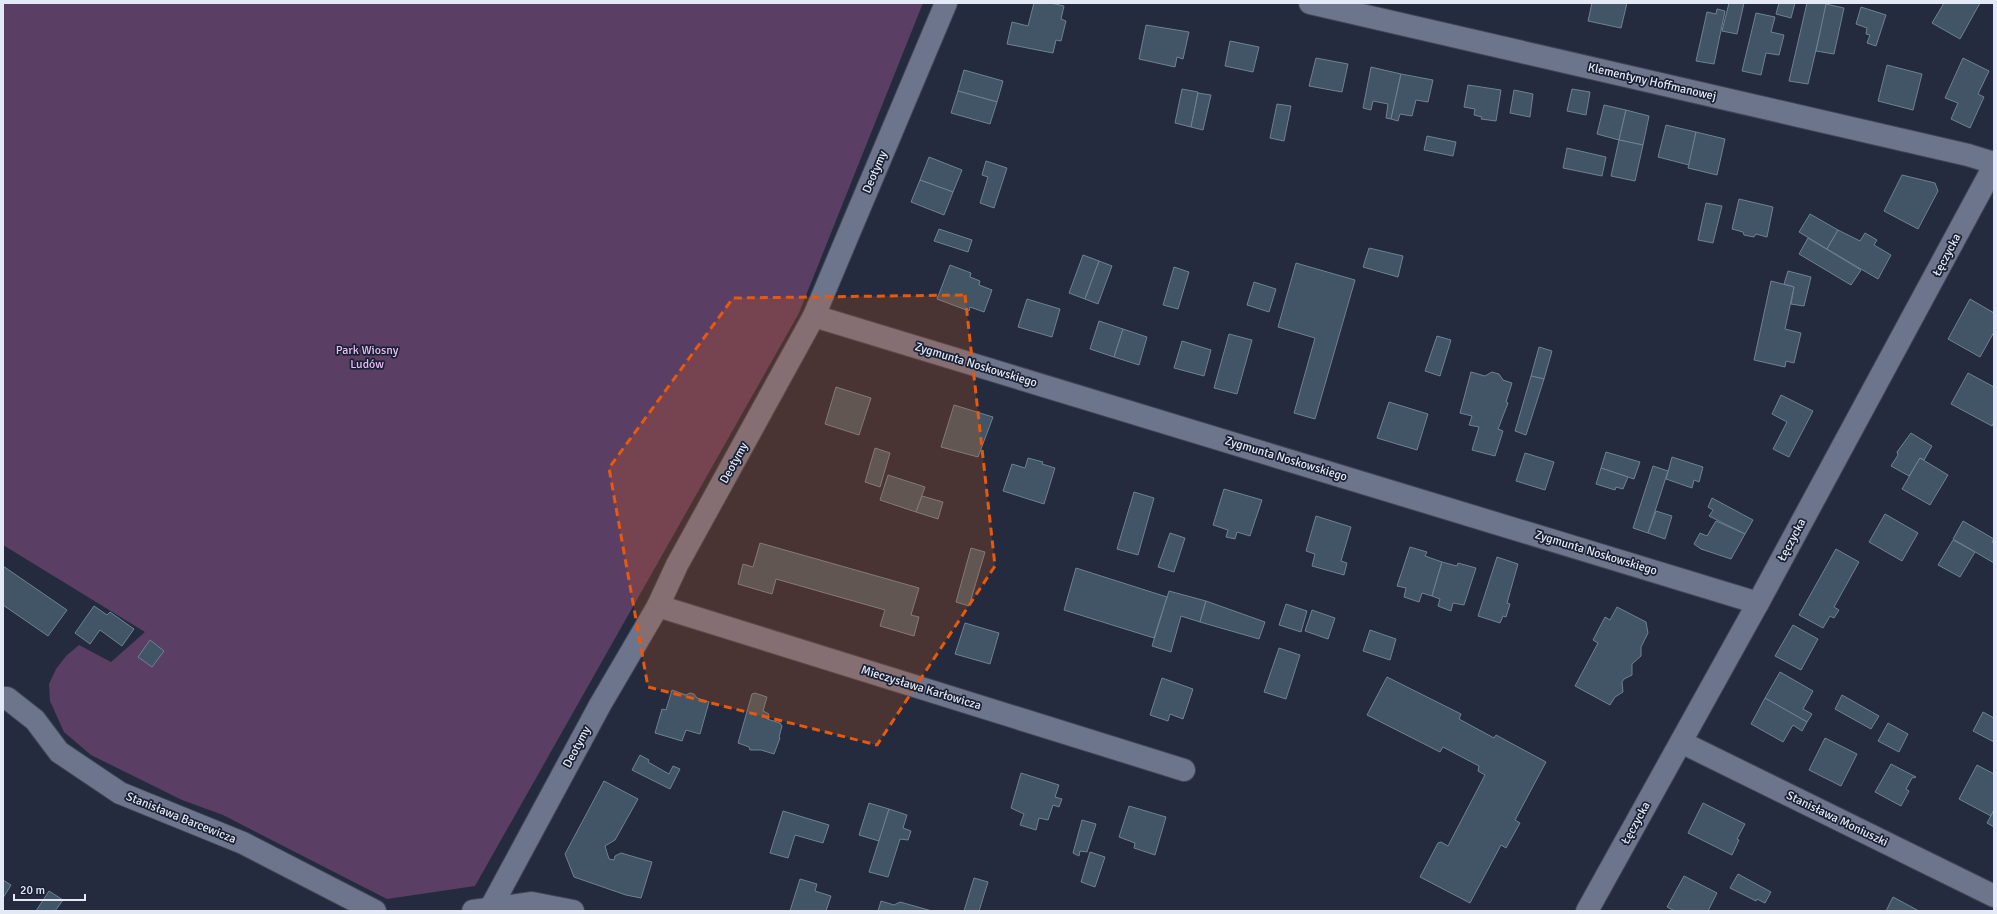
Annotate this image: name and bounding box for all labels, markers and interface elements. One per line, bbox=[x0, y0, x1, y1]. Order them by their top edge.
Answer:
street label: Klementyny Hoffmanowej bbox=[1586, 60, 1718, 104]
street label: Deotymy bbox=[859, 148, 891, 196]
street label: Łęczycka bbox=[1930, 231, 1964, 279]
street label: Zygmunta Noskowskiego bbox=[913, 339, 1039, 391]
park label: Park Wiosny Ludów bbox=[336, 343, 399, 372]
street label: Zygmunta Noskowskiego bbox=[1223, 433, 1349, 485]
street label: Deotymy bbox=[717, 439, 752, 486]
street label: Łęczycka bbox=[1775, 516, 1809, 564]
street label: Zygmunta Noskowskiego bbox=[1533, 527, 1659, 579]
street label: Mieczysława Karłowicza bbox=[859, 663, 983, 713]
street label: Deotymy bbox=[560, 723, 594, 770]
street label: Stanisława Moniuszki bbox=[1784, 788, 1890, 850]
street label: Stanisława Barcewicza bbox=[124, 789, 238, 847]
street label: Łęczycka bbox=[1618, 799, 1654, 847]
scale bar bbox=[14, 876, 85, 902]
text: 20 m bbox=[20, 883, 45, 898]

